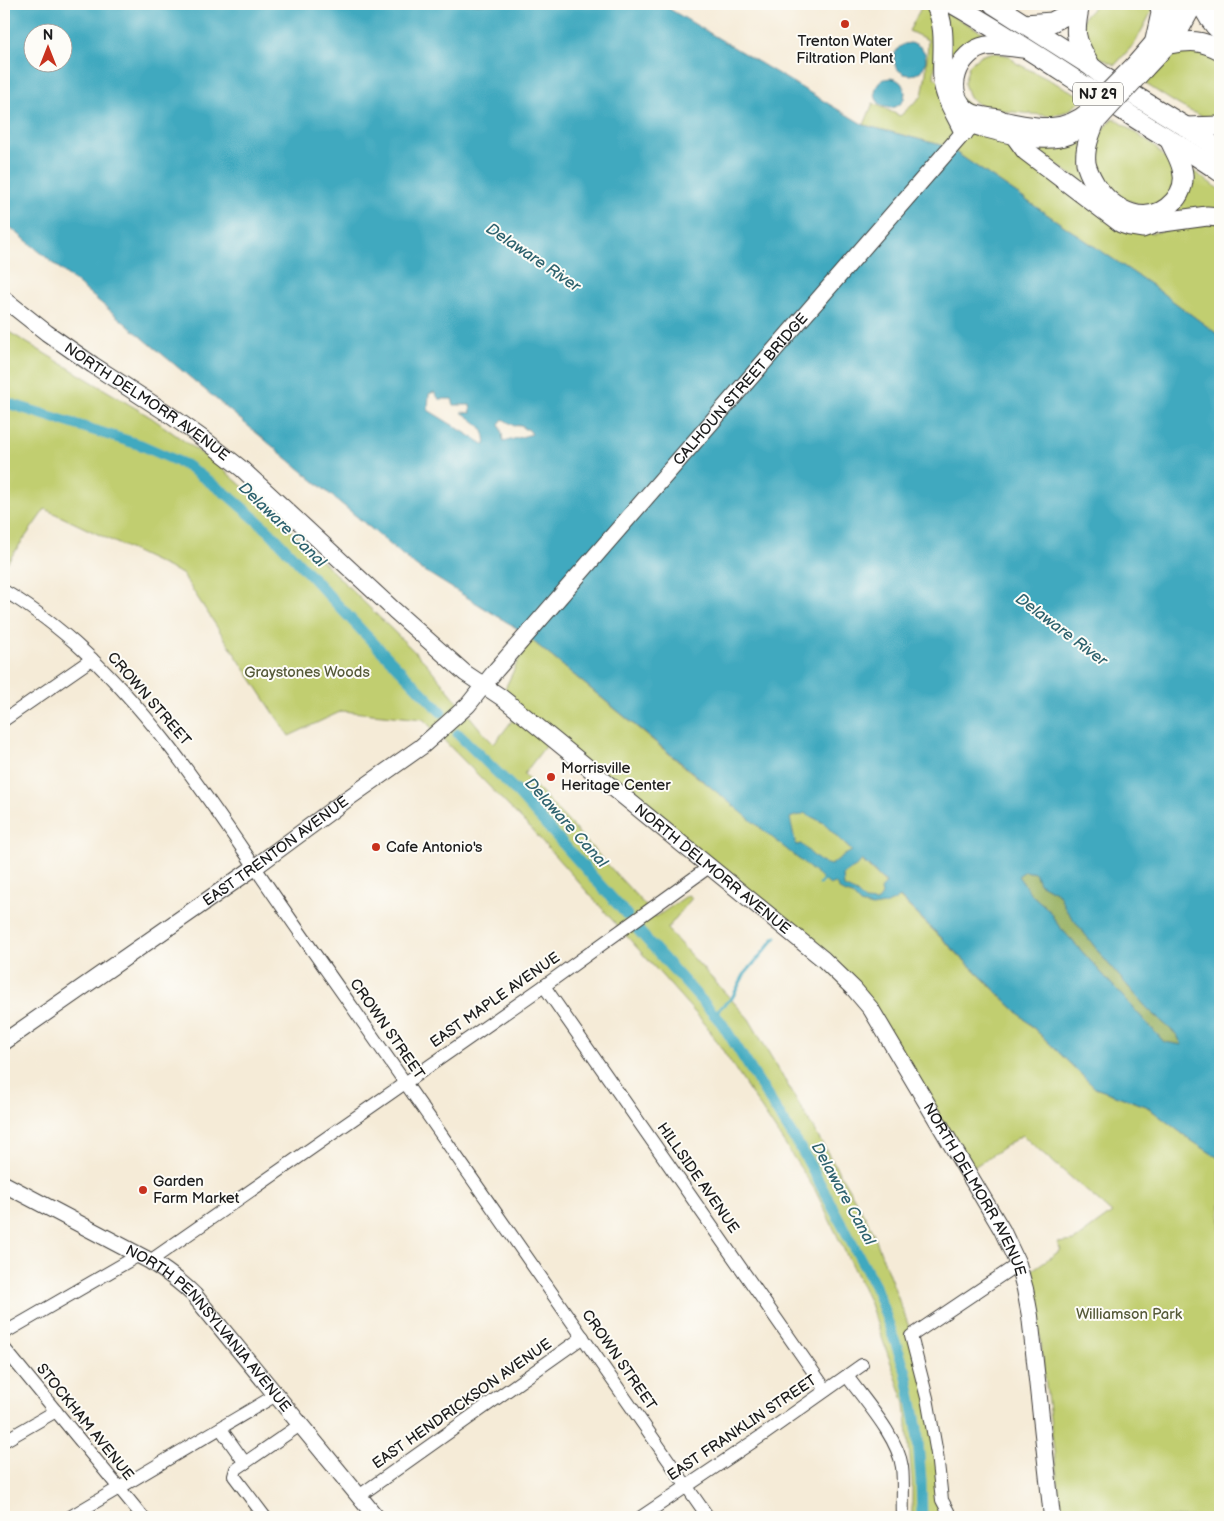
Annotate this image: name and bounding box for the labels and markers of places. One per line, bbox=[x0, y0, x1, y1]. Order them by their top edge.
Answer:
marker: Trenton Water Filtration Plant bbox=[839, 18, 851, 30]
place label: Trenton Water Filtration Plant bbox=[796, 32, 894, 68]
place label: Morrisville Heritage Center bbox=[561, 759, 671, 795]
marker: Morrisville Heritage Center bbox=[545, 771, 557, 783]
place label: Cafe Antonio's bbox=[386, 838, 483, 857]
marker: Cafe Antonio's bbox=[370, 841, 382, 853]
place label: Garden Farm Market bbox=[153, 1172, 240, 1208]
marker: Garden Farm Market bbox=[137, 1184, 149, 1196]

